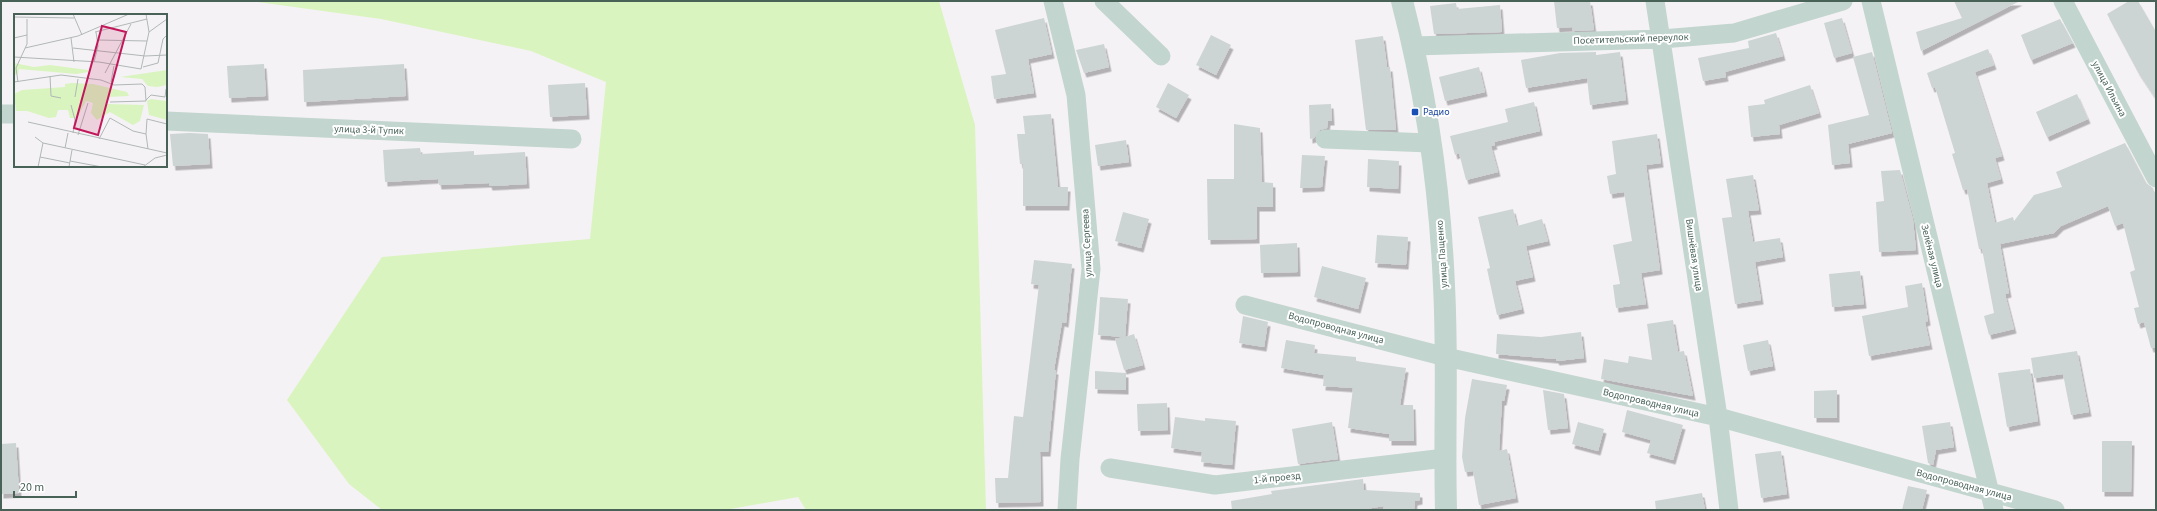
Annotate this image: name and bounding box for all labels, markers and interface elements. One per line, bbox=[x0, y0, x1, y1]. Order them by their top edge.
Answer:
inset map bbox=[14, 14, 167, 167]
street label: Посетительский переулок bbox=[1573, 30, 1689, 48]
street label: улица Ильина bbox=[2088, 59, 2130, 119]
place label: Радио bbox=[1423, 105, 1450, 119]
marker: Радио bbox=[1410, 107, 1420, 117]
street label: улица 3-й Тупик bbox=[334, 122, 404, 138]
street label: улица Сергеева bbox=[1078, 209, 1096, 277]
street label: Вишнёвая улица bbox=[1682, 218, 1706, 292]
street label: улица Пащенко bbox=[1433, 220, 1451, 288]
street label: Зелёная улица bbox=[1917, 223, 1947, 289]
street label: Водопроводная улица bbox=[1287, 309, 1385, 347]
street label: Водопроводная улица bbox=[1601, 385, 1701, 421]
street label: Водопроводная улица bbox=[1915, 466, 2013, 504]
street label: 1-й проезд bbox=[1253, 469, 1302, 487]
scale bar bbox=[14, 473, 76, 499]
text: 20 m bbox=[20, 479, 44, 496]

